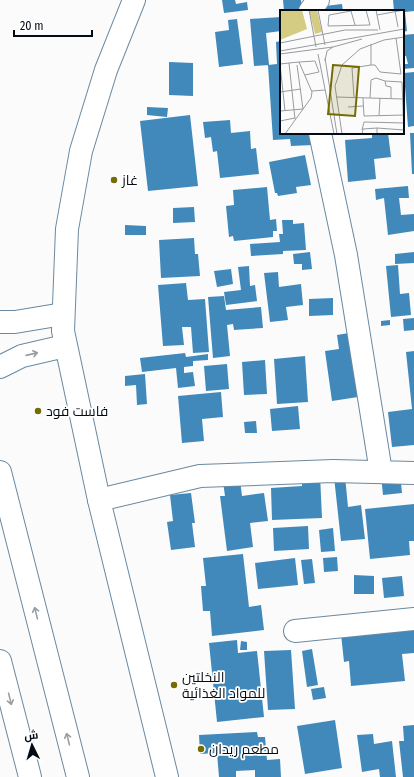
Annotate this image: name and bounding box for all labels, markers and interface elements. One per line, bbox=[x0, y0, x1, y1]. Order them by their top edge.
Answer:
inset map bbox=[280, 10, 404, 134]
scale bar bbox=[14, 12, 92, 38]
text: 20 m bbox=[20, 19, 44, 33]
place label: غاز bbox=[121, 172, 138, 189]
marker: غاز bbox=[109, 175, 119, 185]
one-way arrow bbox=[25, 350, 38, 358]
place label: فاست فود bbox=[46, 403, 108, 420]
marker: فاست فود bbox=[33, 406, 43, 416]
one-way arrow bbox=[32, 607, 39, 620]
place label: النخلتين للمواد الغذائية bbox=[182, 669, 265, 702]
marker: النخلتين للمواد الغذائية bbox=[169, 680, 179, 690]
one-way arrow bbox=[6, 692, 14, 705]
north arrow bbox=[12, 725, 52, 765]
text: ش bbox=[24, 728, 39, 743]
one-way arrow bbox=[64, 733, 72, 746]
place label: مطعم ريدان bbox=[209, 741, 279, 759]
marker: مطعم ريدان bbox=[196, 744, 206, 754]

